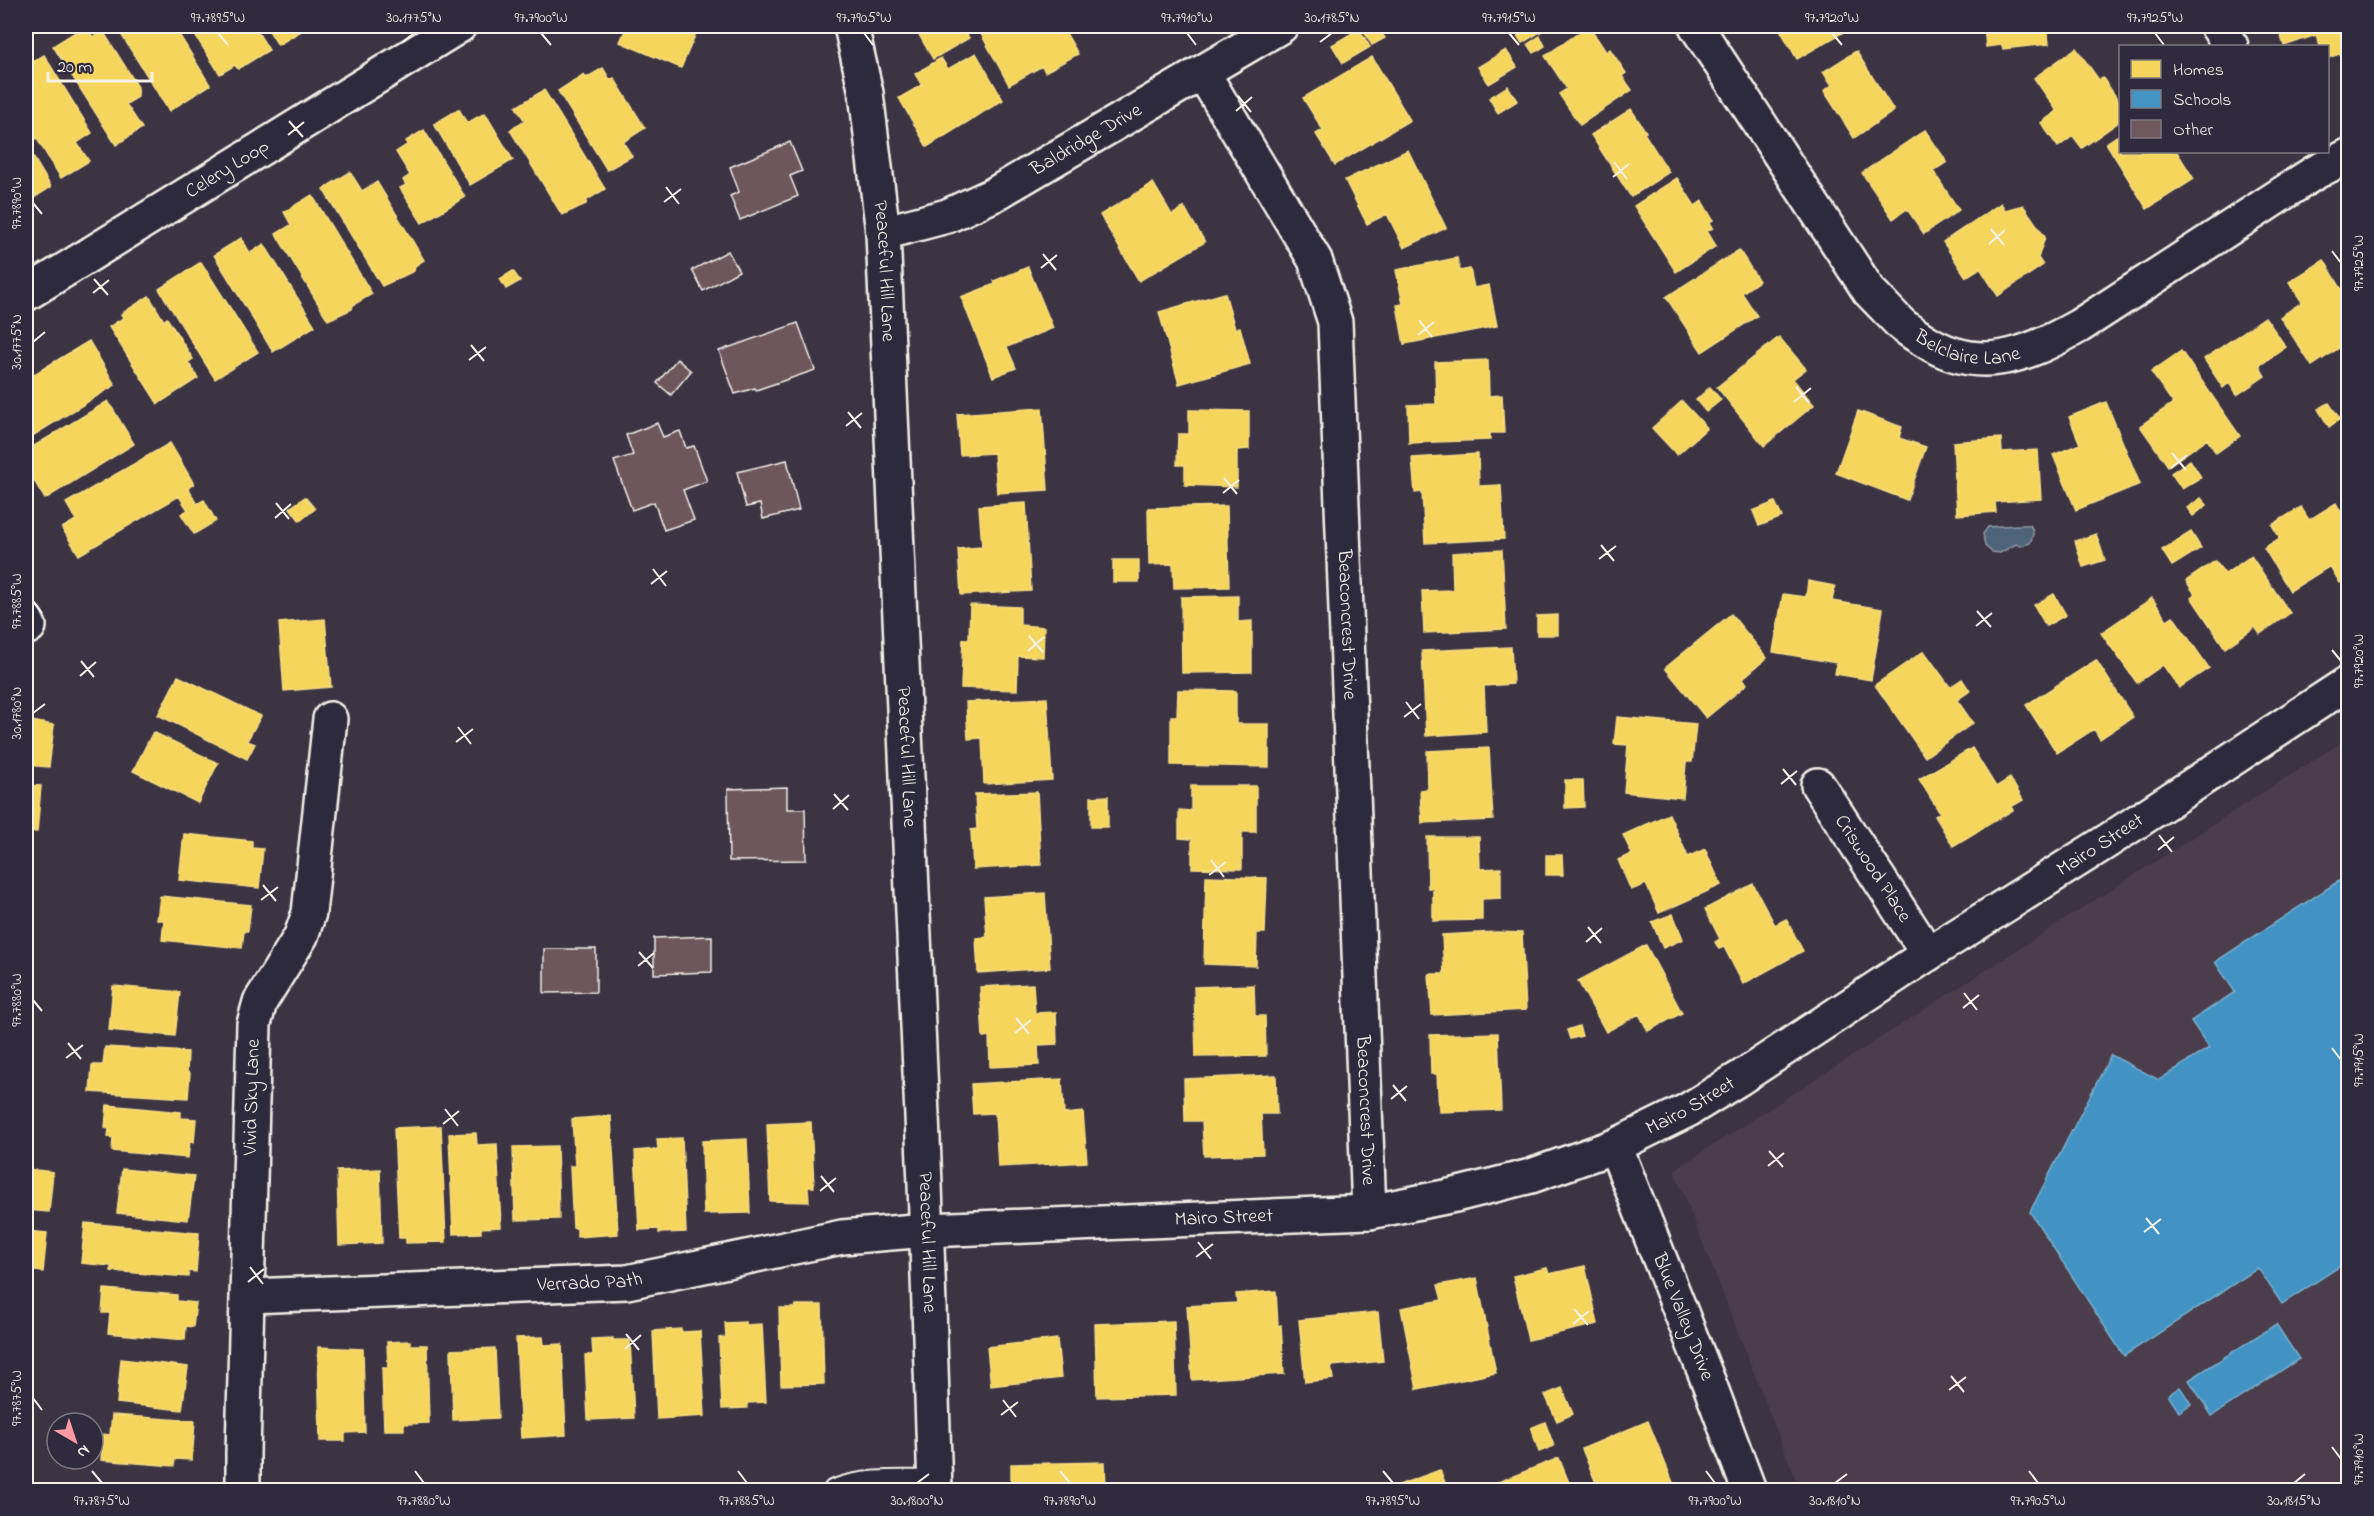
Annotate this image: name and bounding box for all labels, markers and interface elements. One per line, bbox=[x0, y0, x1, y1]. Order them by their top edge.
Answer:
text: 97.7895°W bbox=[191, 7, 245, 29]
text: 30.1775°N bbox=[386, 7, 442, 29]
text: 97.7900°W bbox=[514, 7, 568, 29]
text: 97.7905°W bbox=[836, 7, 892, 29]
text: 97.7910°W bbox=[1161, 7, 1213, 29]
text: 30.1785°N bbox=[1304, 7, 1360, 29]
text: 97.7915°W bbox=[1482, 7, 1536, 29]
text: 97.7920°W bbox=[1805, 7, 1859, 29]
text: 97.7925°W bbox=[2127, 7, 2183, 29]
scale bar bbox=[48, 45, 152, 83]
legend bbox=[2119, 45, 2329, 153]
text: 20 m bbox=[57, 55, 92, 81]
text: Homes bbox=[2173, 58, 2224, 84]
text: Schools bbox=[2173, 88, 2231, 114]
street label: Baldridge Drive bbox=[1024, 96, 1147, 185]
text: Other bbox=[2173, 118, 2213, 144]
street label: Celery Loop bbox=[180, 132, 275, 206]
text: 97.7890°W bbox=[6, 177, 28, 229]
street label: Peaceful Hill Lane bbox=[865, 199, 902, 342]
text: 97.7925°W bbox=[2348, 235, 2370, 291]
text: 30.1775°N bbox=[6, 314, 28, 370]
street label: Belclaire Lane bbox=[1908, 322, 2024, 374]
street label: Beaconcrest Drive bbox=[1329, 548, 1364, 700]
text: 97.7885°W bbox=[6, 573, 28, 629]
text: 97.7920°W bbox=[2348, 634, 2370, 688]
street label: Peaceful Hill Lane bbox=[889, 686, 924, 828]
text: 30.1780°N bbox=[6, 687, 28, 739]
street label: Mairo Street bbox=[2051, 806, 2150, 884]
street label: Criswood Place bbox=[1827, 809, 1918, 928]
text: 97.7880°W bbox=[6, 973, 28, 1027]
text: 97.7915°W bbox=[2348, 1033, 2370, 1087]
street label: Beaconcrest Drive bbox=[1348, 1034, 1382, 1186]
street label: Vivid Sky Lane bbox=[236, 1039, 268, 1157]
street label: Mairo Street bbox=[1641, 1070, 1741, 1143]
street label: Peaceful Hill Lane bbox=[910, 1171, 944, 1313]
street label: Mairo Street bbox=[1174, 1201, 1274, 1234]
street label: Blue Valley Drive bbox=[1644, 1248, 1721, 1385]
street label: Verrado Path bbox=[535, 1265, 645, 1300]
text: 97.7875°W bbox=[6, 1370, 28, 1426]
north arrow bbox=[45, 1411, 105, 1471]
text: 97.7910°W bbox=[2348, 1433, 2370, 1485]
text: N bbox=[71, 1438, 95, 1464]
text: 97.7875°W bbox=[74, 1490, 130, 1512]
text: 97.7880°W bbox=[397, 1490, 451, 1512]
text: 97.7885°W bbox=[719, 1490, 775, 1512]
text: 30.1800°N bbox=[890, 1490, 944, 1512]
text: 97.7890°W bbox=[1044, 1490, 1096, 1512]
text: 97.7895°W bbox=[1366, 1490, 1420, 1512]
text: 97.7900°W bbox=[1688, 1490, 1742, 1512]
text: 30.1810°N bbox=[1809, 1490, 1861, 1512]
text: 97.7905°W bbox=[2010, 1490, 2066, 1512]
text: 30.1815°N bbox=[2267, 1490, 2321, 1512]

